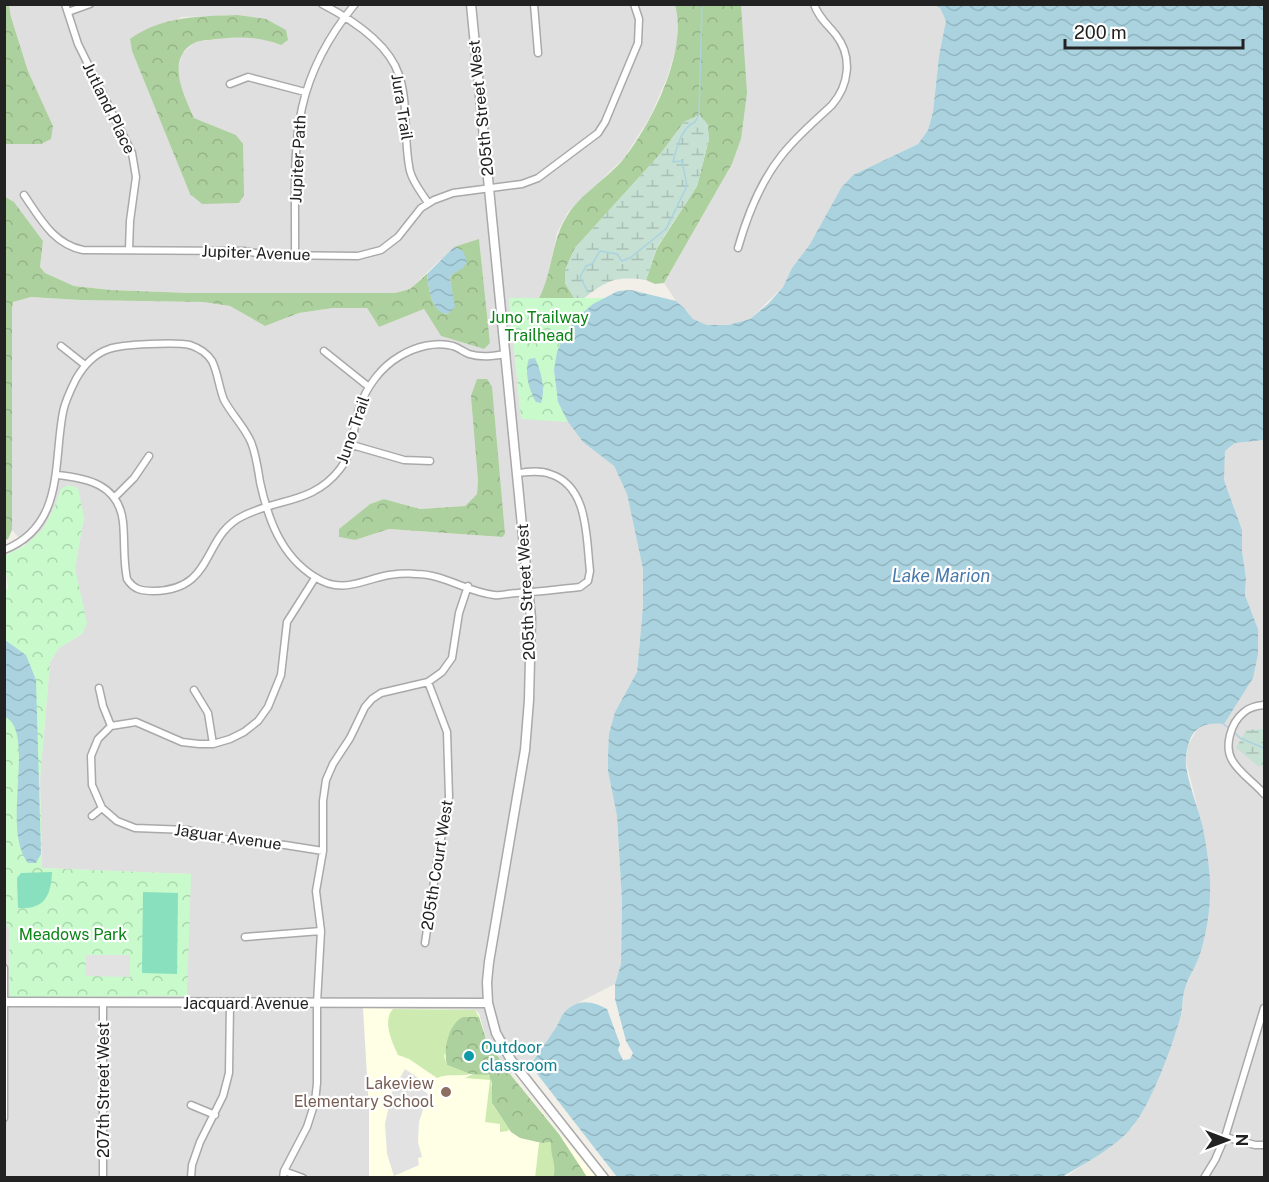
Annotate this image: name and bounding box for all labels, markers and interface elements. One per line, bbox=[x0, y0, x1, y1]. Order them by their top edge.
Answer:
scale bar bbox=[1065, 12, 1244, 50]
text: 200 m bbox=[1074, 22, 1127, 43]
street label: 205th Street West bbox=[464, 39, 498, 177]
street label: Jutland Place bbox=[79, 59, 139, 157]
street label: Jura Trail bbox=[387, 72, 417, 142]
street label: Jupiter Path bbox=[286, 114, 310, 204]
street label: Jupiter Avenue bbox=[201, 242, 311, 264]
park label: Juno Trailway Trailhead bbox=[489, 308, 589, 345]
street label: Juno Trail bbox=[333, 393, 373, 466]
street label: 205th Street West bbox=[513, 523, 539, 661]
water label: Lake Marion bbox=[892, 565, 990, 586]
street label: 205th Court West bbox=[417, 798, 457, 932]
street label: Jaguar Avenue bbox=[173, 820, 283, 854]
park label: Meadows Park bbox=[19, 925, 127, 944]
street label: Jacquard Avenue bbox=[183, 994, 309, 1013]
street label: 207th Street West bbox=[94, 1022, 113, 1158]
place label: Outdoor classroom bbox=[481, 1038, 557, 1075]
marker: Outdoor classroom bbox=[462, 1049, 476, 1063]
place label: Lakeview Elementary School bbox=[294, 1074, 435, 1111]
marker: Lakeview Elementary School bbox=[439, 1085, 453, 1099]
north arrow bbox=[1197, 1110, 1257, 1170]
text: N bbox=[1232, 1134, 1251, 1146]

